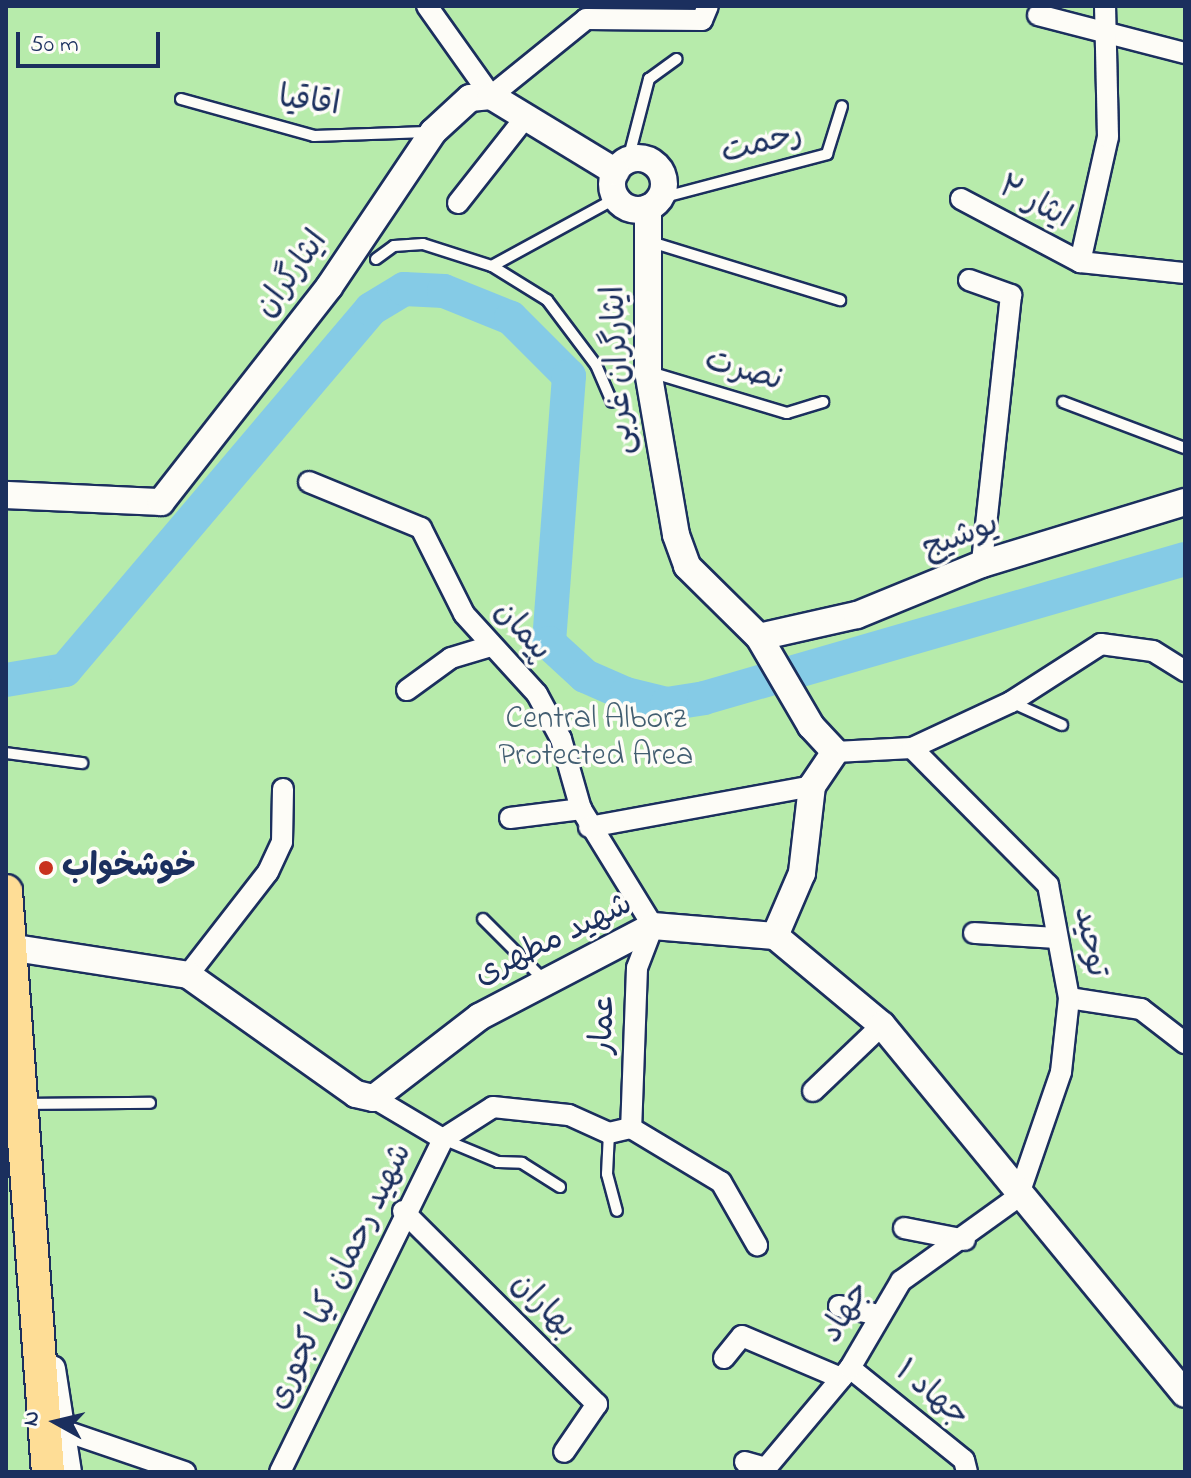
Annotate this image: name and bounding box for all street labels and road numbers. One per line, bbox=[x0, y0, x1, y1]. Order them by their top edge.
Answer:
street label: اقاقیا bbox=[276, 80, 342, 126]
street label: رحمت bbox=[717, 116, 807, 174]
street label: ایثار ۲ bbox=[991, 169, 1077, 239]
street label: ایثارگران bbox=[249, 224, 337, 326]
street label: ایثارگران غربی bbox=[596, 284, 644, 456]
street label: نصرت bbox=[700, 343, 786, 401]
street label: یوشیج bbox=[918, 507, 1004, 569]
street label: پیمان bbox=[484, 594, 558, 670]
street label: شهید مطهری bbox=[469, 886, 639, 996]
street label: توحید bbox=[1063, 904, 1115, 980]
street label: عمار bbox=[585, 993, 625, 1055]
street label: شهید رحمان کیا کجوری bbox=[260, 1138, 422, 1416]
street label: بهاران bbox=[501, 1266, 583, 1348]
street label: جهاد bbox=[814, 1275, 880, 1351]
street label: جهاد ۱ bbox=[886, 1353, 976, 1437]

